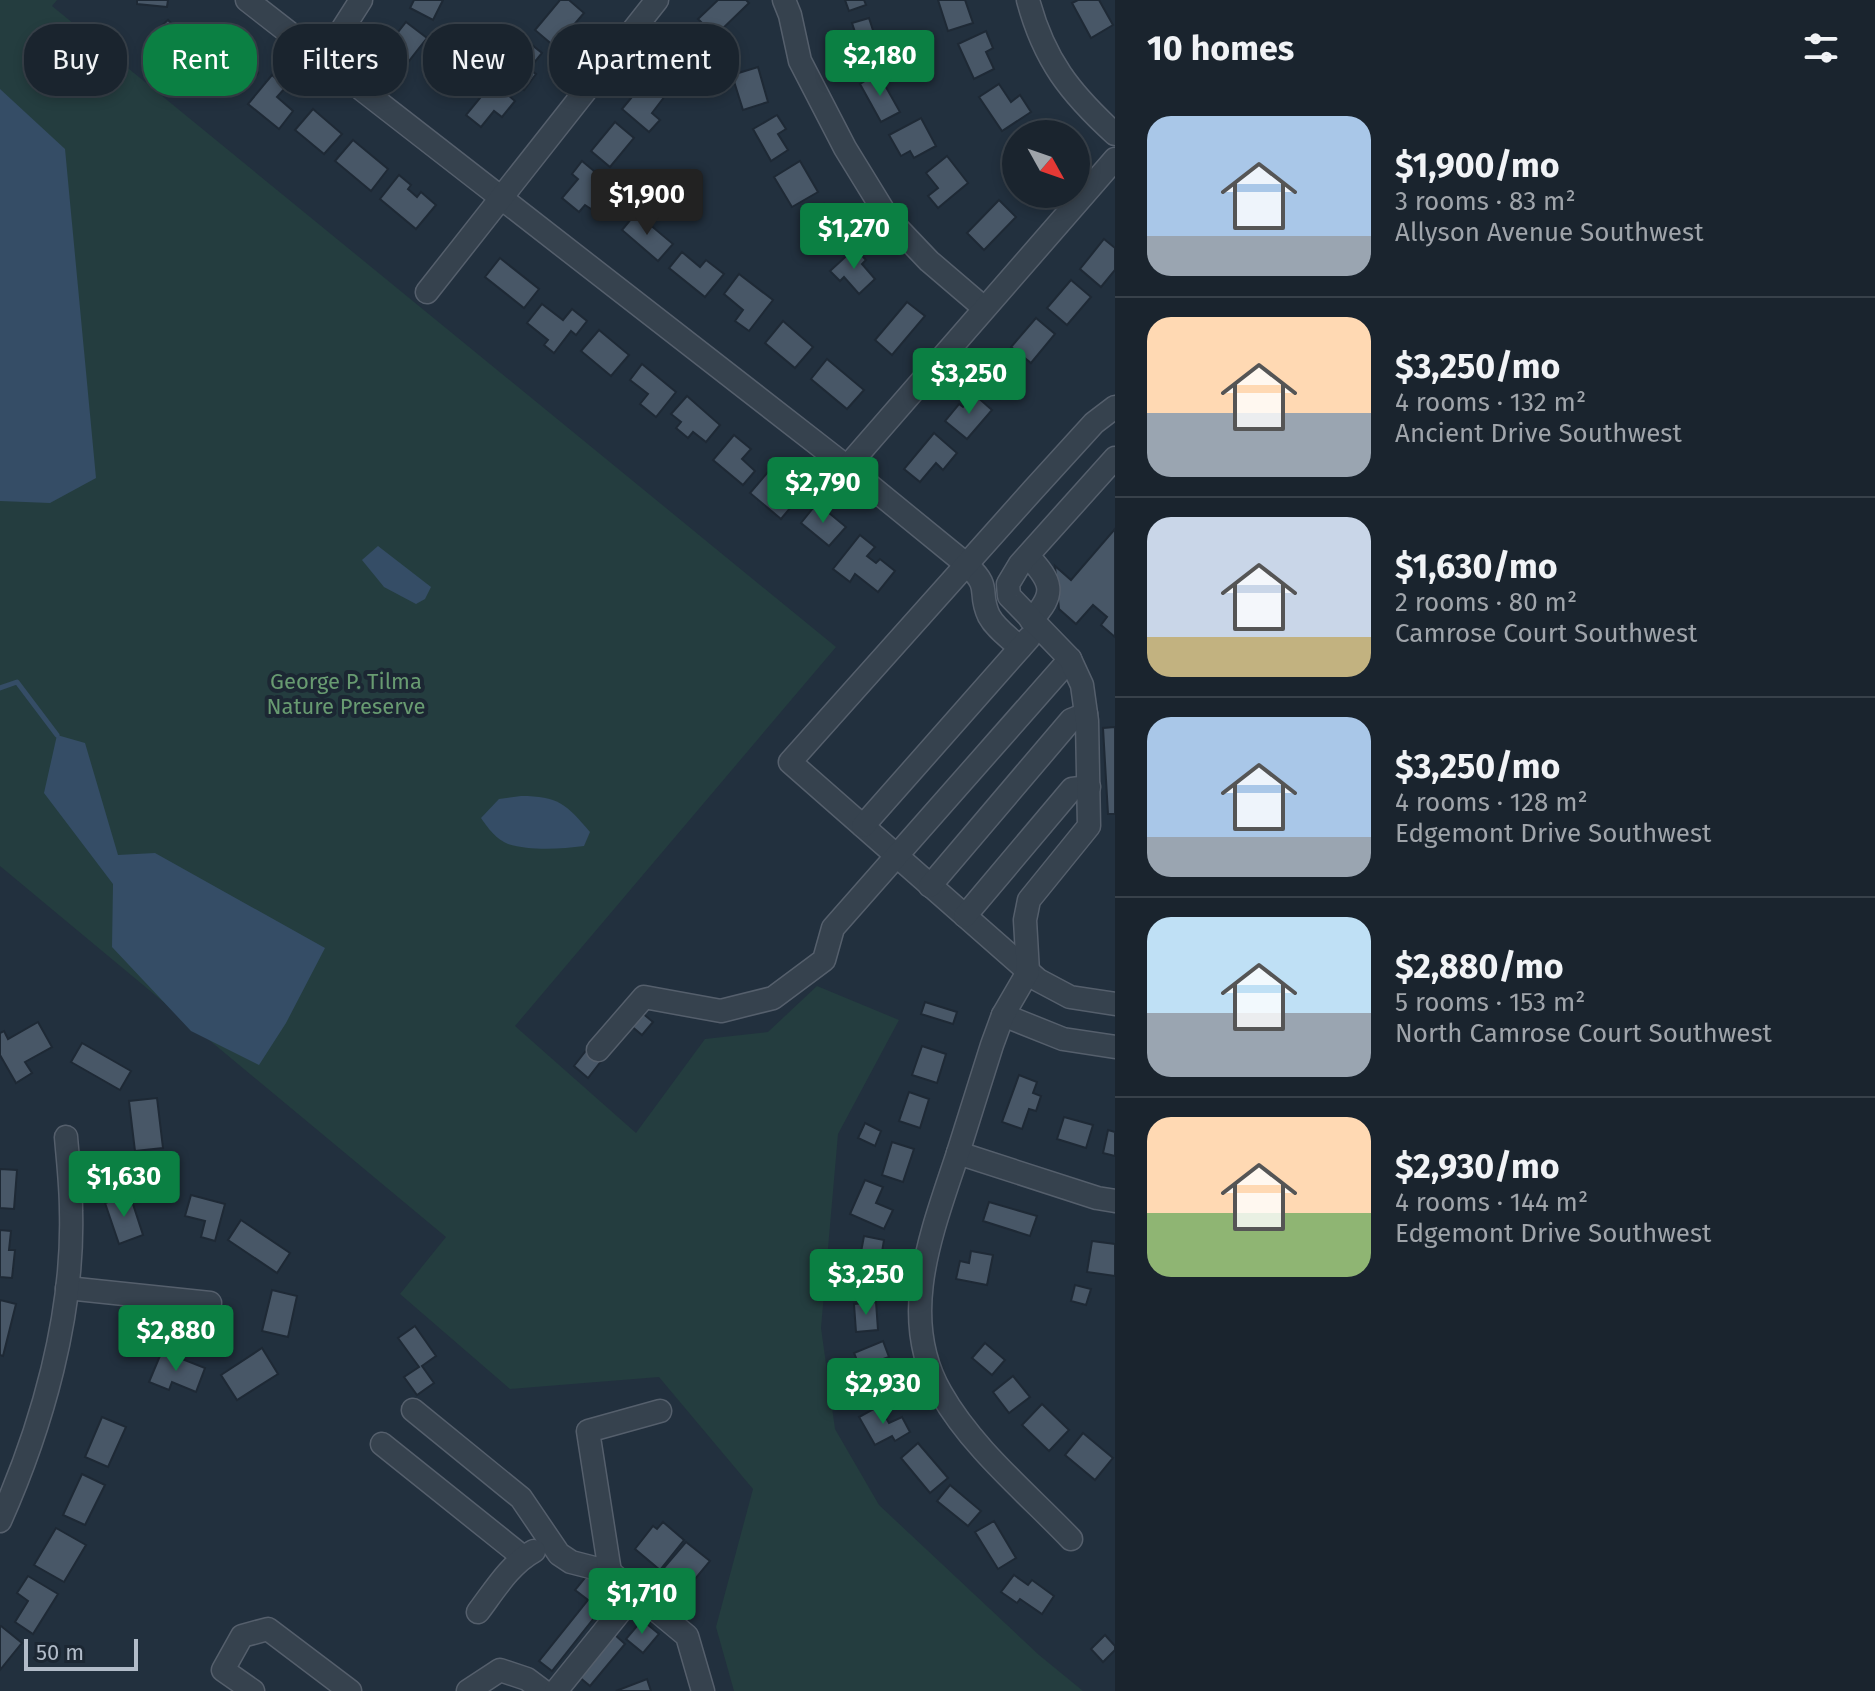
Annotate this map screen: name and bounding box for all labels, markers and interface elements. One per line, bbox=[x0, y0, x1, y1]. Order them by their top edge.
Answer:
chip: Buy bbox=[24, 24, 127, 96]
chip: Rent bbox=[143, 24, 257, 96]
chip: Filters bbox=[273, 24, 407, 96]
chip: New bbox=[423, 24, 533, 96]
chip: Apartment bbox=[549, 24, 739, 96]
icon: filters bbox=[1799, 26, 1843, 70]
text: 10 homes bbox=[1147, 28, 1294, 69]
pin: $2,180 bbox=[815, 30, 945, 98]
text: $2,180 bbox=[843, 40, 917, 71]
north arrow bbox=[1002, 120, 1090, 208]
map controls bbox=[1002, 120, 1090, 208]
text: $1,900/mo bbox=[1395, 145, 1560, 186]
icon: home bbox=[1211, 148, 1307, 244]
pin: $1,900 bbox=[582, 169, 712, 237]
text: $1,900 bbox=[609, 179, 685, 210]
text: 3 rooms · 83 m² bbox=[1395, 186, 1576, 217]
pin: $1,270 bbox=[789, 203, 919, 271]
text: $1,270 bbox=[818, 213, 890, 244]
text: Allyson Avenue Southwest bbox=[1395, 217, 1704, 248]
text: $3,250/mo bbox=[1395, 346, 1560, 387]
pin: $3,250 bbox=[904, 348, 1034, 416]
icon: home bbox=[1211, 349, 1307, 445]
text: $3,250 bbox=[931, 358, 1007, 389]
text: 4 rooms · 132 m² bbox=[1395, 387, 1586, 418]
text: Ancient Drive Southwest bbox=[1395, 418, 1682, 449]
pin: $2,790 bbox=[758, 457, 888, 525]
text: $2,790 bbox=[785, 467, 861, 498]
text: $1,630/mo bbox=[1395, 546, 1558, 587]
icon: home bbox=[1211, 549, 1307, 645]
text: 2 rooms · 80 m² bbox=[1395, 587, 1577, 618]
text: Camrose Court Southwest bbox=[1395, 618, 1697, 649]
park label: George P. Tilma Nature Preserve bbox=[266, 668, 426, 720]
text: $3,250/mo bbox=[1395, 746, 1560, 787]
icon: home bbox=[1211, 749, 1307, 845]
text: 4 rooms · 128 m² bbox=[1395, 787, 1588, 818]
text: Edgemont Drive Southwest bbox=[1395, 818, 1712, 849]
text: $2,880/mo bbox=[1395, 946, 1564, 987]
icon: home bbox=[1211, 949, 1307, 1045]
text: 5 rooms · 153 m² bbox=[1395, 987, 1586, 1018]
text: North Camrose Court Southwest bbox=[1395, 1018, 1772, 1049]
text: $2,930/mo bbox=[1395, 1146, 1560, 1187]
icon: home bbox=[1211, 1149, 1307, 1245]
pin: $1,630 bbox=[59, 1151, 189, 1219]
text: $1,630 bbox=[87, 1161, 161, 1192]
text: 4 rooms · 144 m² bbox=[1395, 1187, 1588, 1218]
text: Edgemont Drive Southwest bbox=[1395, 1218, 1712, 1249]
pin: $3,250 bbox=[801, 1249, 931, 1317]
text: $3,250 bbox=[828, 1259, 904, 1290]
pin: $2,880 bbox=[111, 1305, 241, 1373]
text: $2,880 bbox=[136, 1315, 216, 1346]
pin: $2,930 bbox=[818, 1358, 948, 1426]
text: $2,930 bbox=[845, 1368, 921, 1399]
pin: $1,710 bbox=[577, 1568, 707, 1636]
text: $1,710 bbox=[607, 1578, 677, 1609]
scale bar bbox=[24, 1635, 138, 1671]
text: 50 m bbox=[36, 1639, 84, 1666]

